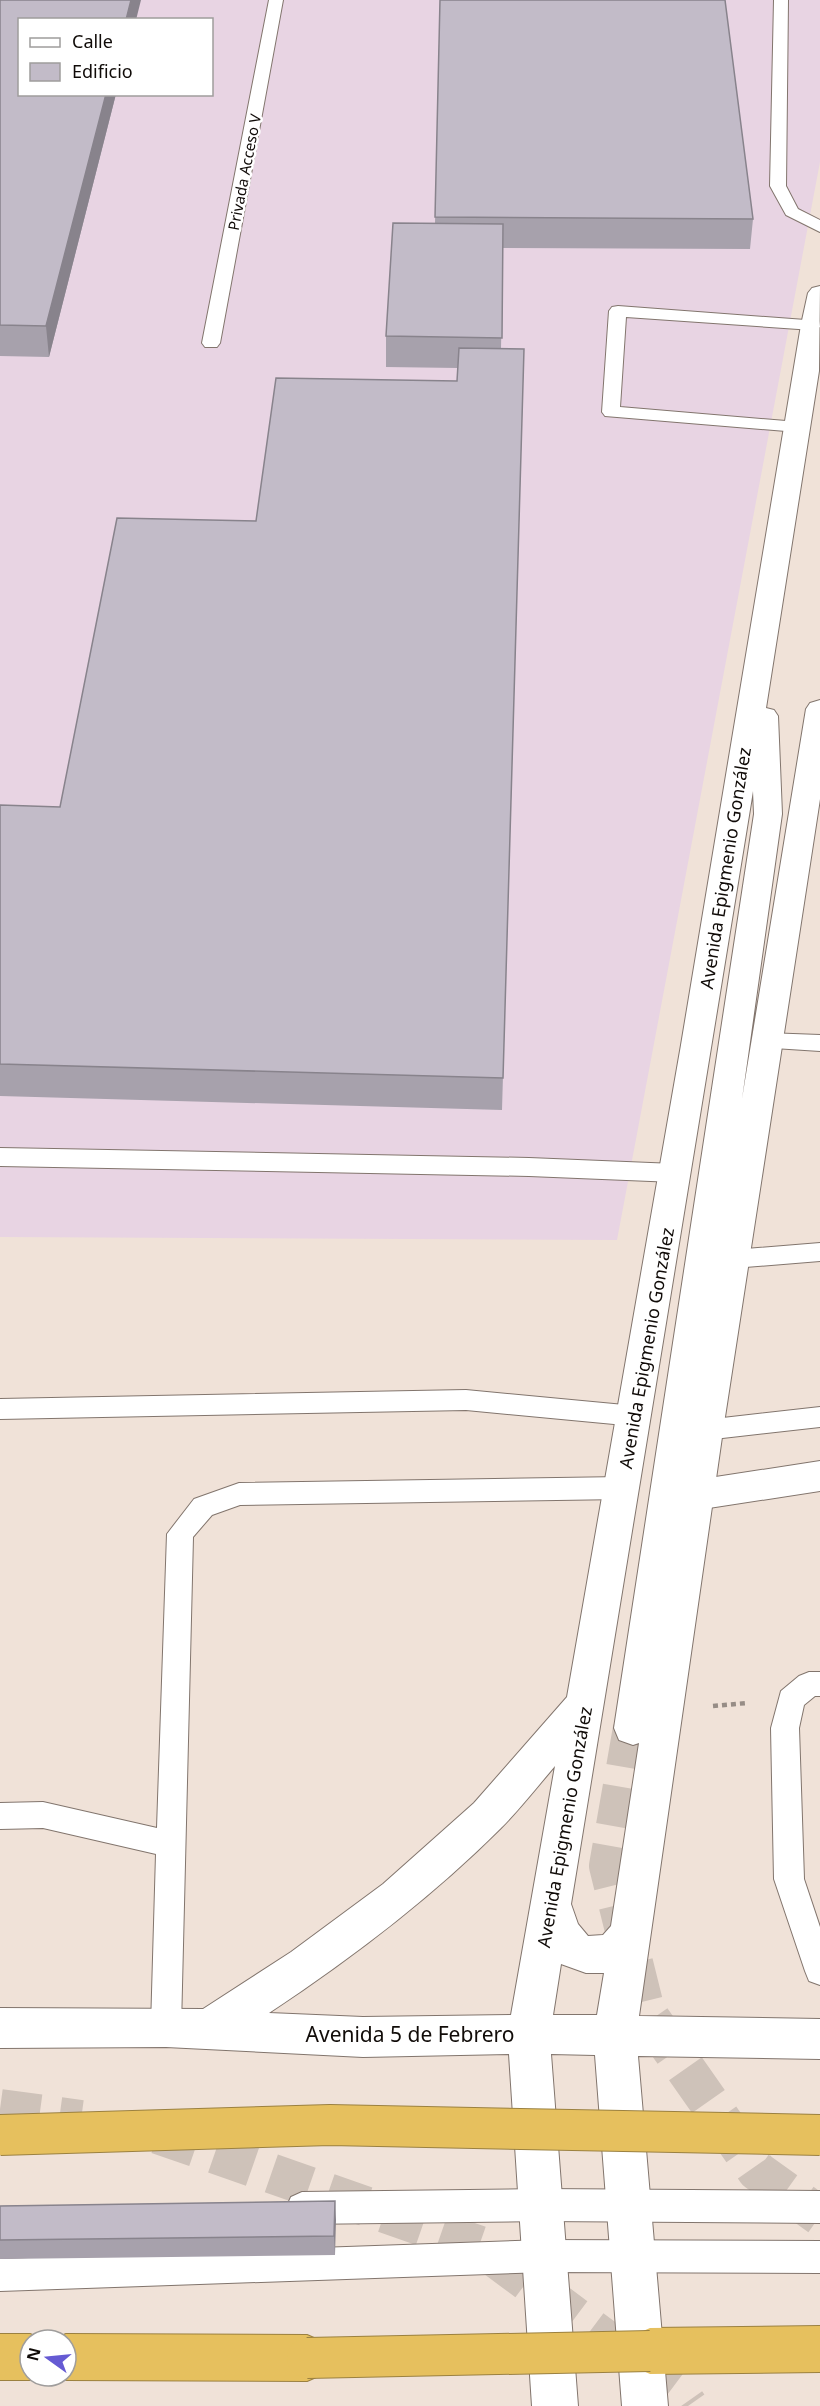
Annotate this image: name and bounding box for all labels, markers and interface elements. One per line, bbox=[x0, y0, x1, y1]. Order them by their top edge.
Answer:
legend bbox=[18, 18, 213, 96]
text: Calle bbox=[72, 29, 113, 53]
text: Edificio bbox=[72, 59, 133, 83]
street label: Privada Acceso V bbox=[223, 112, 265, 232]
street label: Avenida Epigmenio González bbox=[694, 745, 756, 991]
street label: Avenida Epigmenio González bbox=[613, 1226, 679, 1470]
street label: Avenida Epigmenio González bbox=[531, 1705, 597, 1949]
street label: Avenida 5 de Febrero bbox=[306, 2020, 514, 2048]
north arrow bbox=[18, 2328, 78, 2388]
text: N bbox=[21, 2345, 46, 2363]

